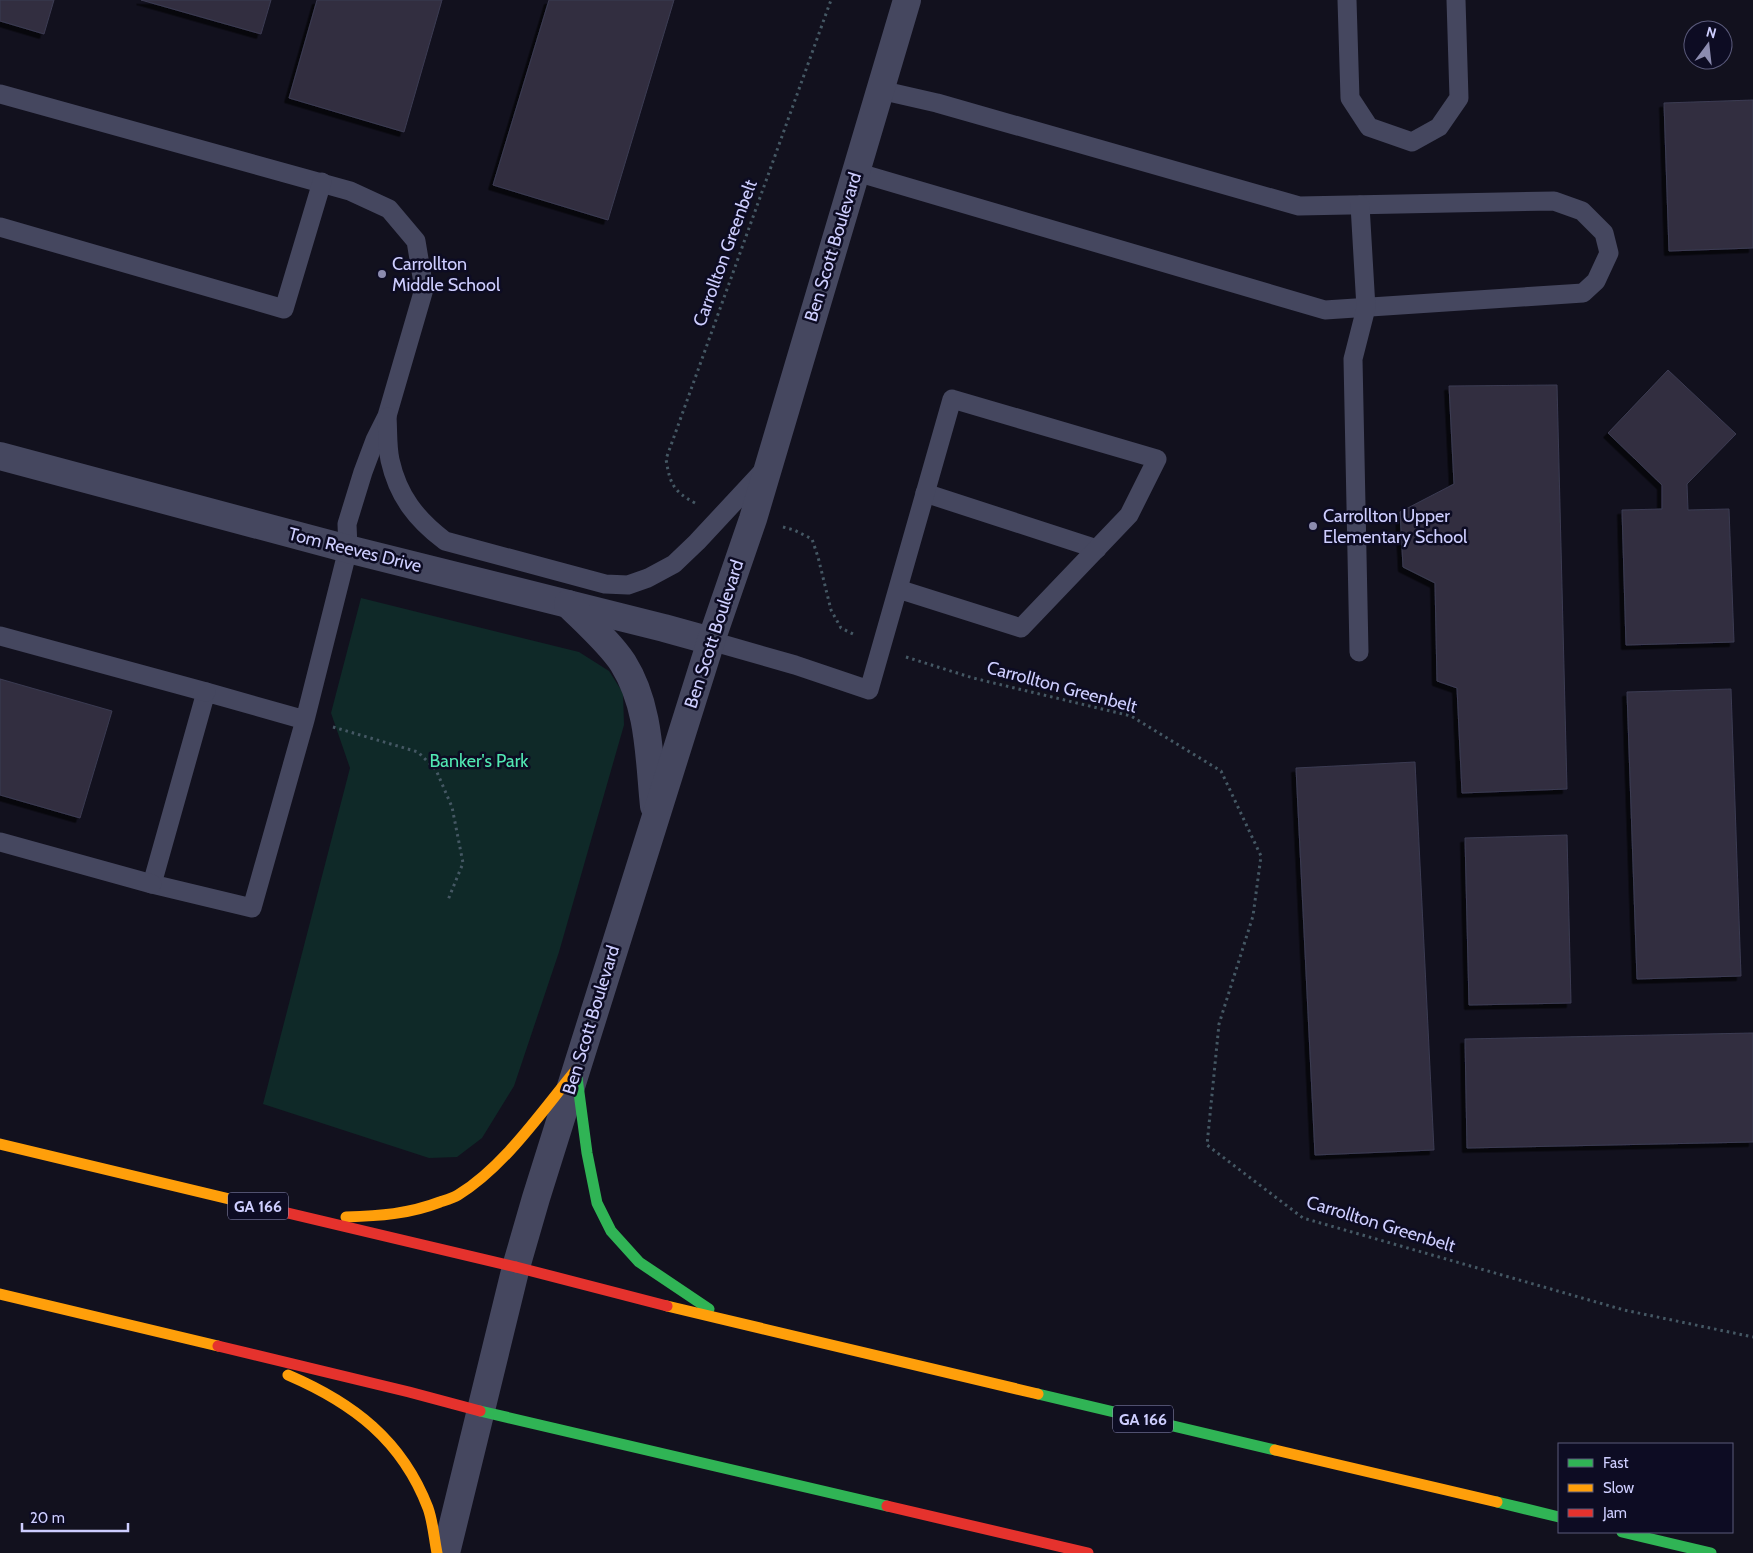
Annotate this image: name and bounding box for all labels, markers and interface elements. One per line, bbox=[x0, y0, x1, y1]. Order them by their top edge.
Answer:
north arrow bbox=[1683, 20, 1733, 70]
text: N bbox=[1704, 22, 1718, 42]
street label: Ben Scott Boulevard bbox=[800, 170, 866, 324]
street label: Carrollton Greenbelt bbox=[688, 177, 762, 329]
place label: Carrollton Middle School bbox=[392, 253, 501, 296]
marker: Carrollton Middle School bbox=[376, 268, 388, 280]
place label: Carrollton Upper Elementary School bbox=[1323, 505, 1468, 548]
marker: Carrollton Upper Elementary School bbox=[1307, 520, 1319, 532]
street label: Tom Reeves Drive bbox=[286, 523, 424, 577]
street label: Ben Scott Boulevard bbox=[680, 557, 748, 711]
street label: Carrollton Greenbelt bbox=[985, 656, 1139, 718]
park label: Banker's Park bbox=[430, 750, 529, 772]
street label: Ben Scott Boulevard bbox=[558, 943, 624, 1097]
street label: Carrollton Greenbelt bbox=[1304, 1191, 1458, 1257]
road number: GA 166 bbox=[228, 1192, 288, 1220]
road number: GA 166 bbox=[1113, 1406, 1173, 1432]
legend bbox=[1558, 1443, 1733, 1533]
text: Fast bbox=[1603, 1454, 1628, 1472]
text: Slow bbox=[1603, 1479, 1634, 1497]
scale bar bbox=[22, 1500, 129, 1532]
text: Jam bbox=[1602, 1504, 1627, 1522]
text: 20 m bbox=[30, 1509, 65, 1527]

